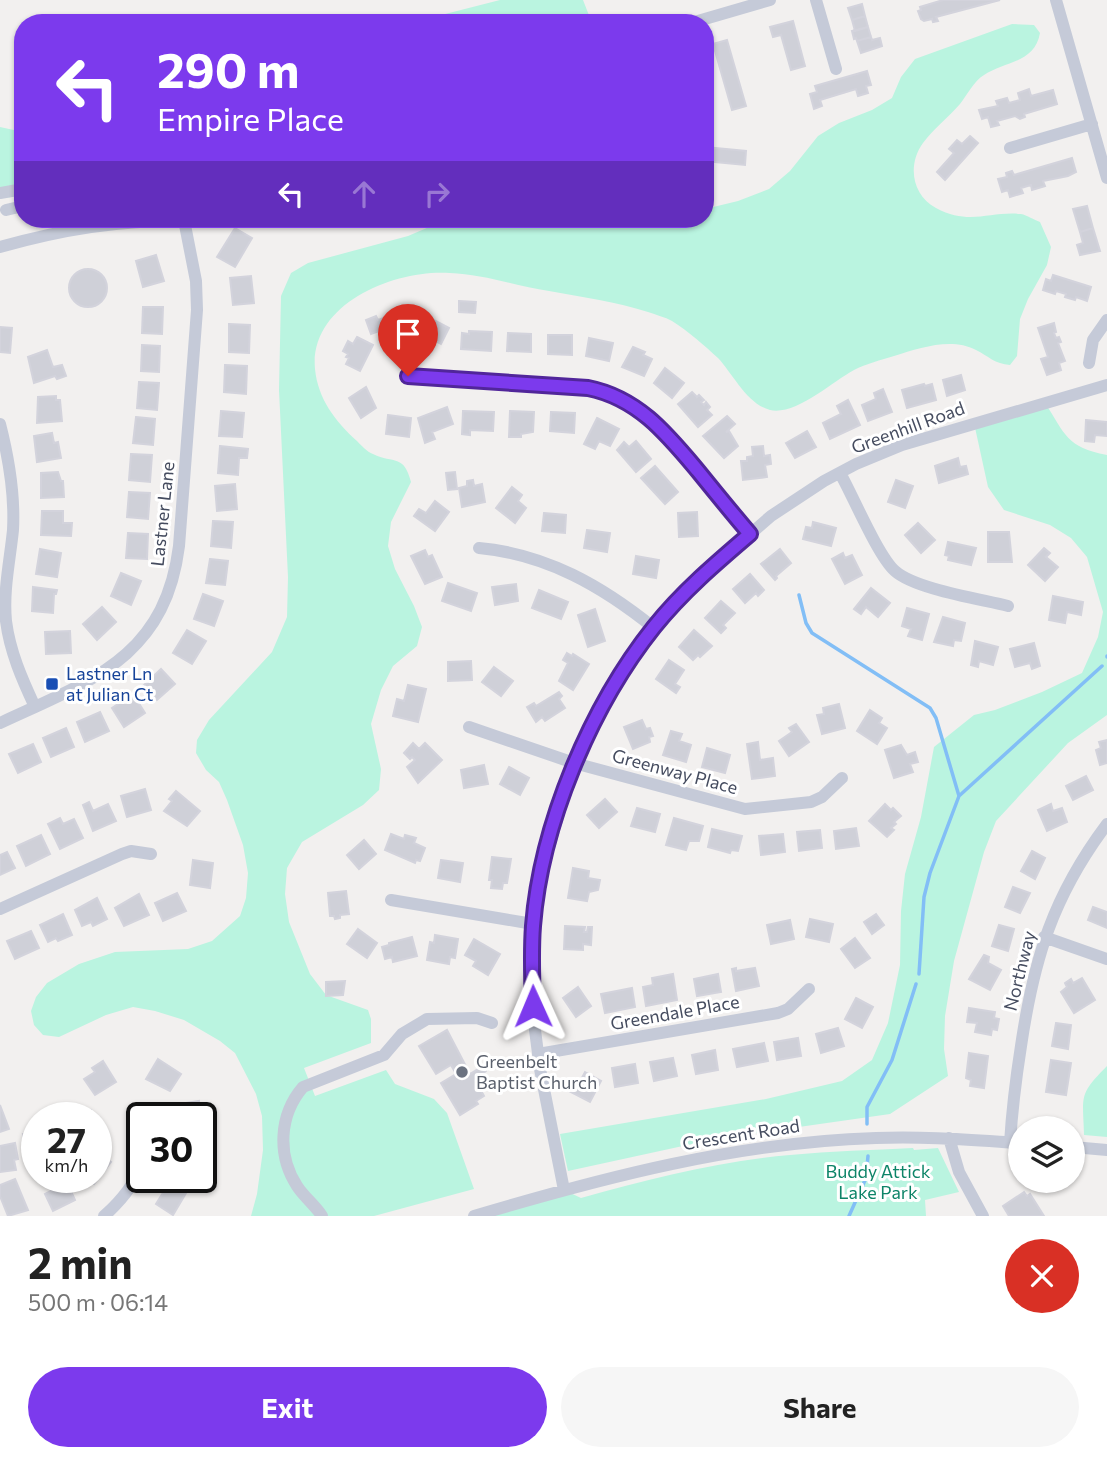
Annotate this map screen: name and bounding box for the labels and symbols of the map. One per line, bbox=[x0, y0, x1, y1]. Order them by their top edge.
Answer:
pin bbox=[378, 304, 438, 376]
street label: Greenhill Road bbox=[848, 396, 967, 458]
street label: Lastner Lane bbox=[146, 460, 178, 567]
place label: Lastner Ln at Julian Ct bbox=[66, 662, 153, 705]
marker: Lastner Ln at Julian Ct bbox=[44, 676, 60, 692]
street label: Greenway Place bbox=[610, 744, 740, 798]
street label: Northway bbox=[998, 928, 1040, 1013]
position arrow bbox=[496, 969, 570, 1043]
street label: Greendale Place bbox=[609, 990, 741, 1034]
place label: Greenbelt Baptist Church bbox=[476, 1050, 597, 1093]
marker: Greenbelt Baptist Church bbox=[454, 1064, 470, 1080]
speed limit sign: 30 bbox=[126, 1102, 217, 1193]
street label: Crescent Road bbox=[681, 1114, 801, 1154]
park label: Buddy Attick Lake Park bbox=[826, 1160, 931, 1203]

